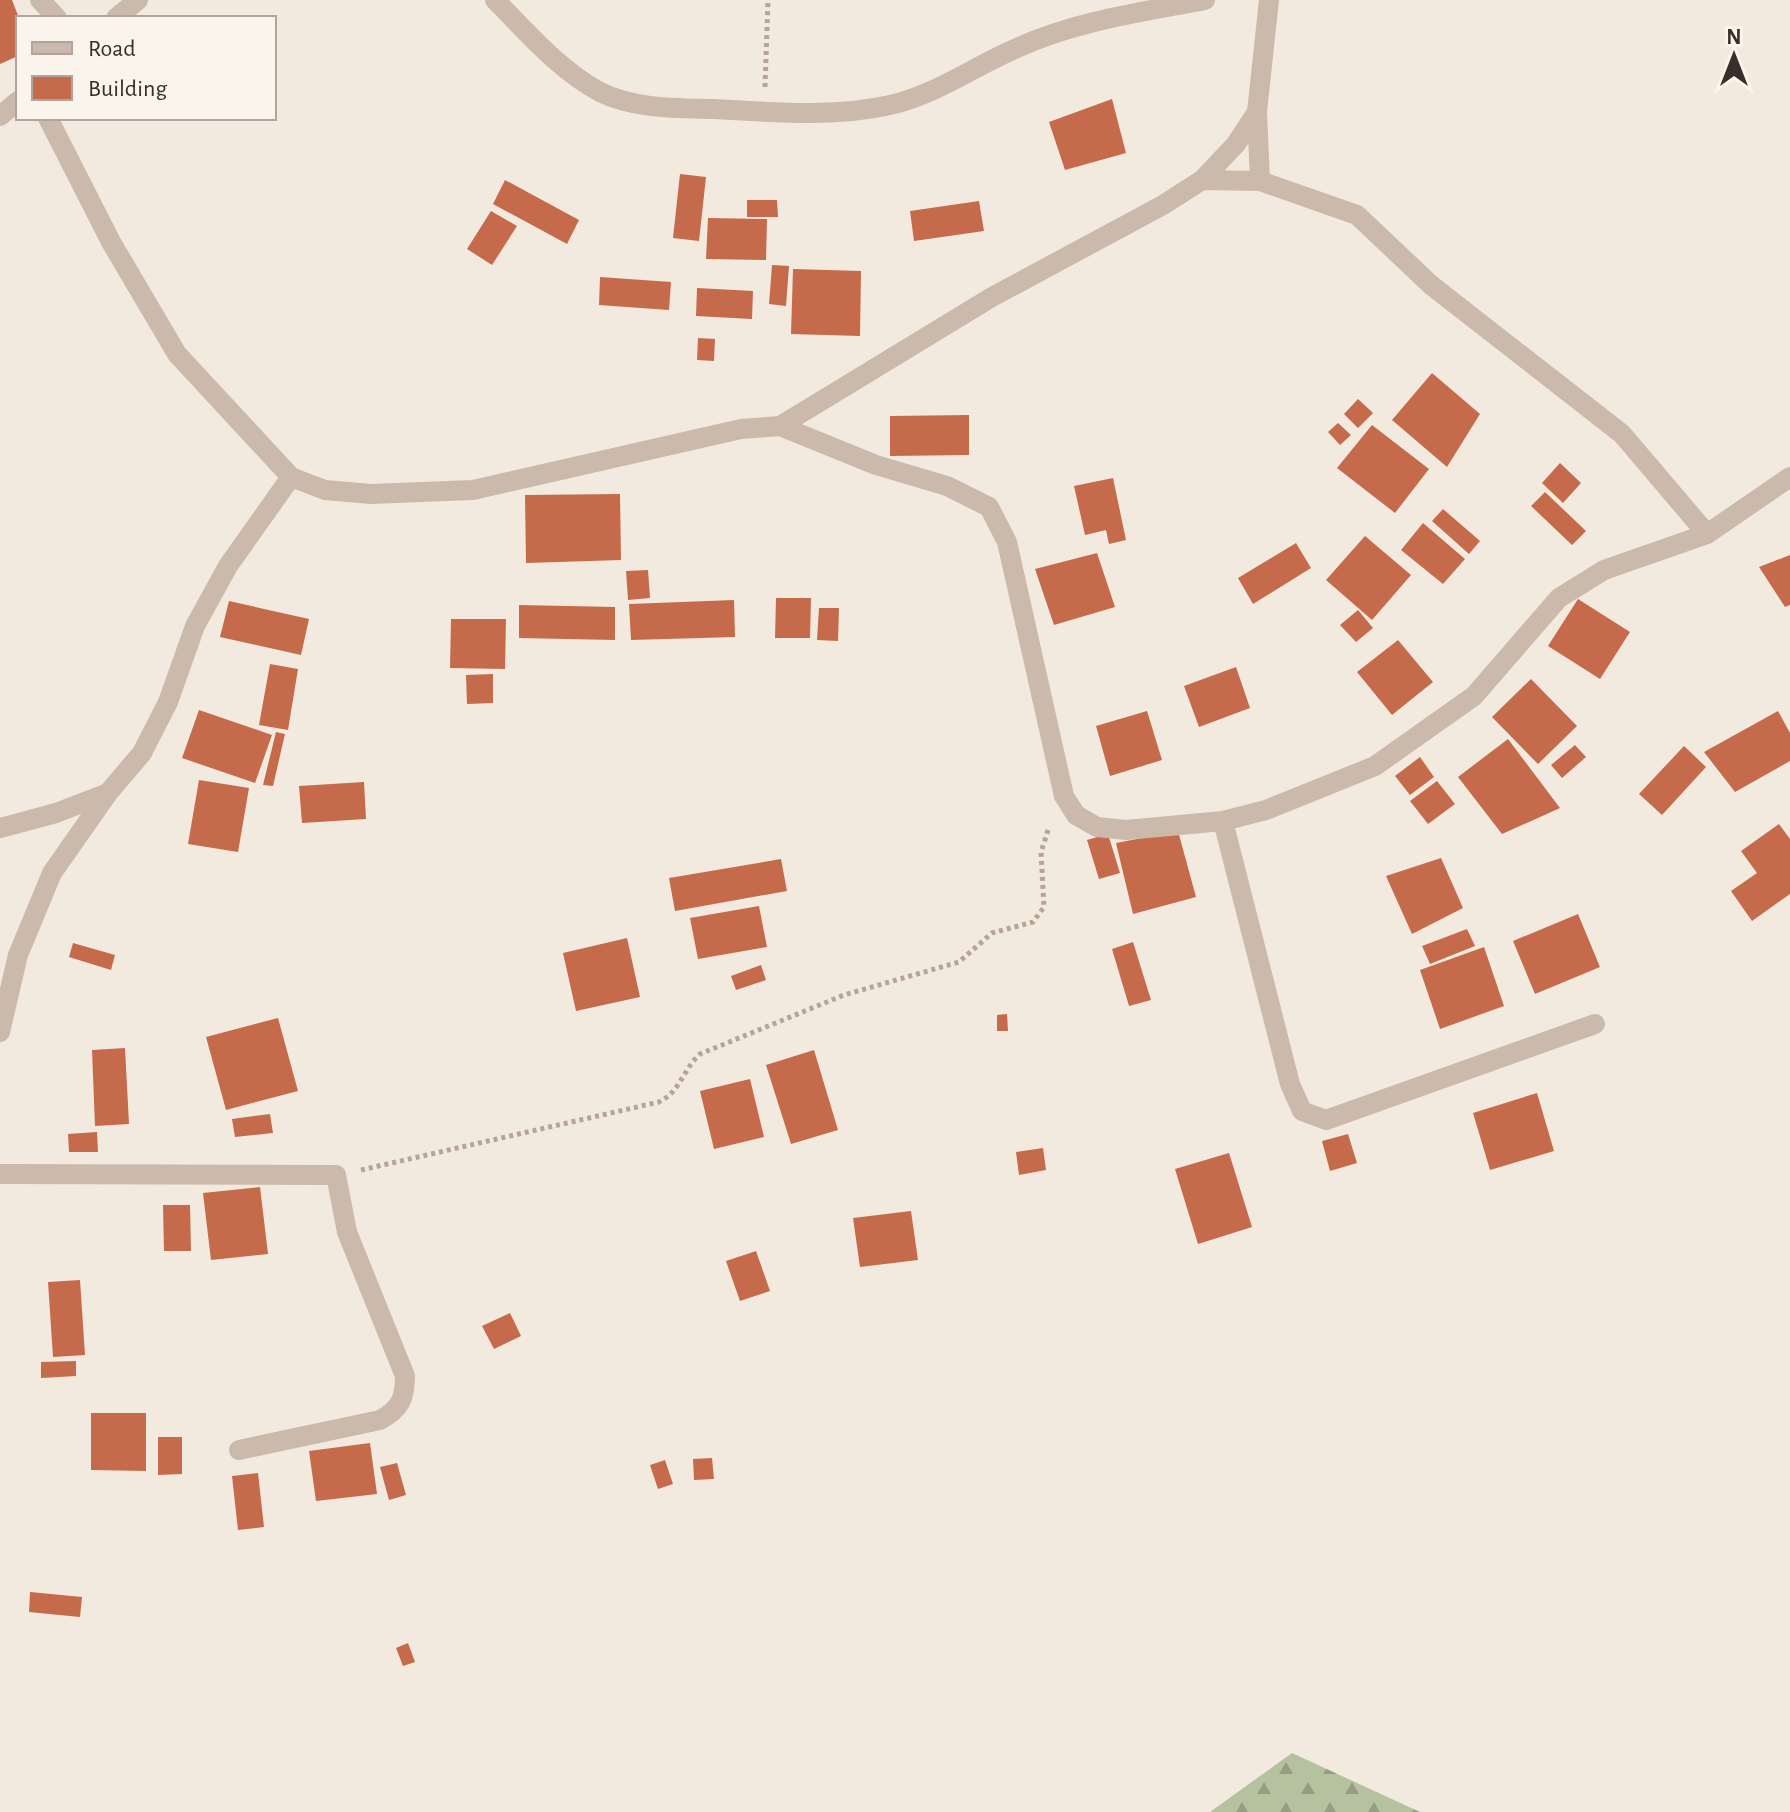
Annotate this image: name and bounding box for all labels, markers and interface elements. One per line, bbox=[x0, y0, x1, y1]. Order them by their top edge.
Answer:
legend bbox=[16, 16, 276, 120]
north arrow bbox=[1694, 16, 1774, 96]
text: N bbox=[1726, 26, 1742, 48]
text: Road bbox=[88, 37, 136, 61]
text: Building bbox=[88, 77, 167, 101]

